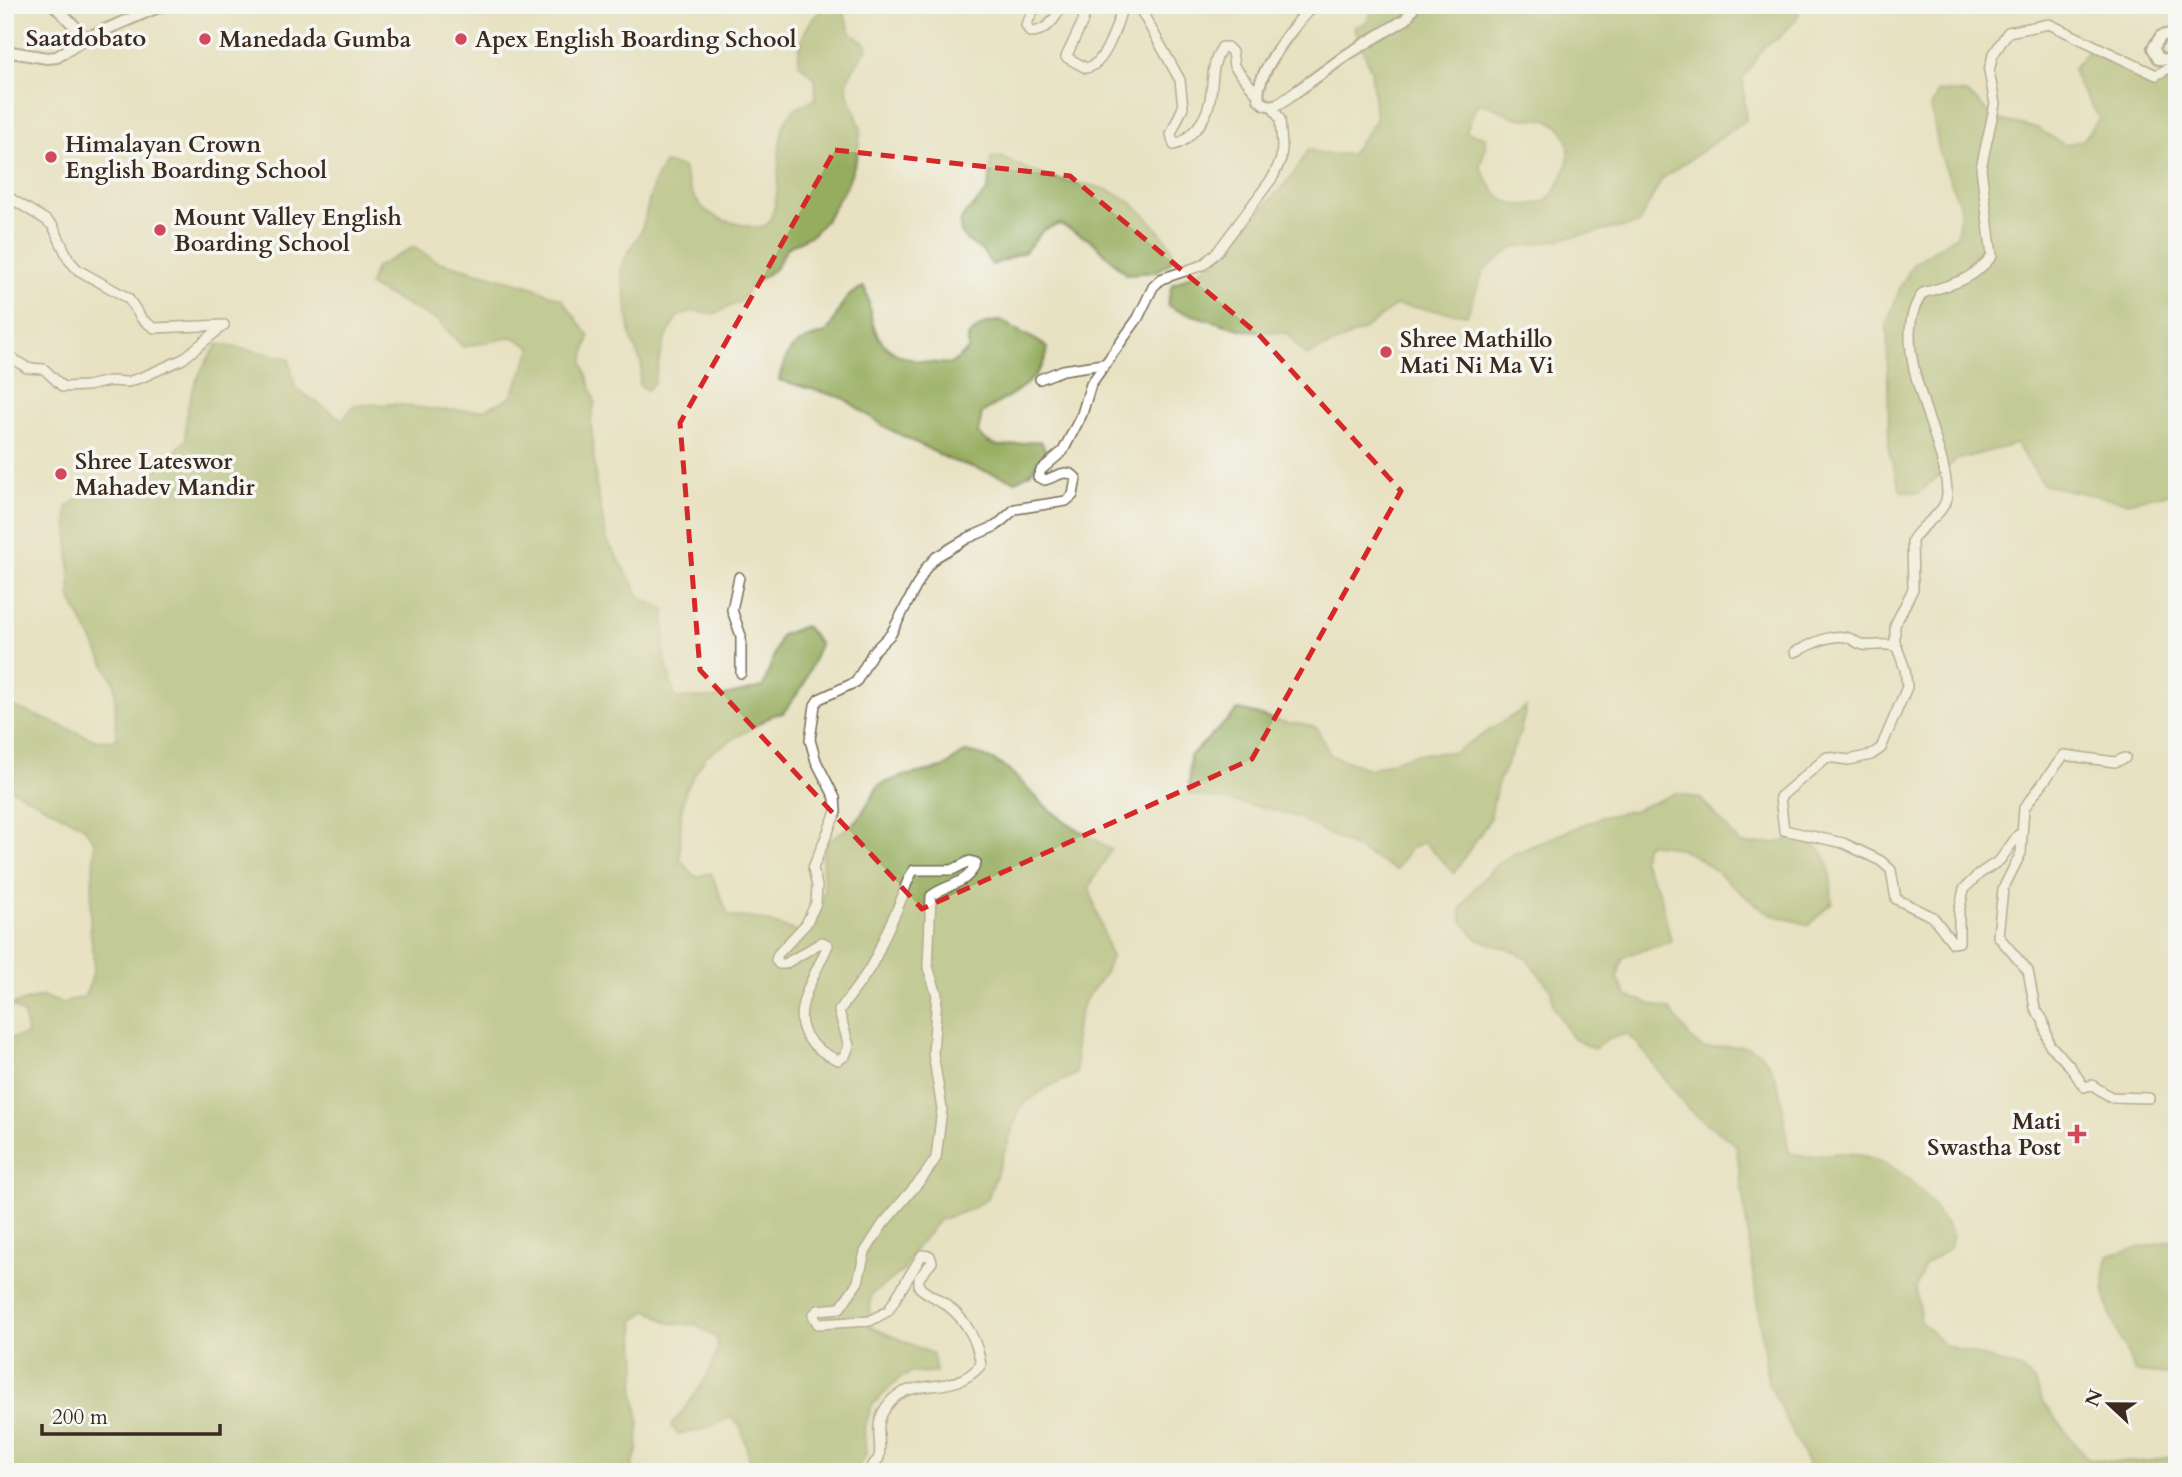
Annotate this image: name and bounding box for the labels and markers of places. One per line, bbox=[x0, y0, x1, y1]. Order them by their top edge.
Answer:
place label: Manedada Gumba bbox=[219, 24, 412, 55]
place label: Apex English Boarding School bbox=[475, 24, 797, 55]
marker: Manedada Gumba bbox=[197, 31, 213, 47]
marker: Apex English Boarding School bbox=[453, 31, 469, 47]
place label: Himalayan Crown English Boarding School bbox=[65, 129, 327, 186]
marker: Himalayan Crown English Boarding School bbox=[43, 149, 59, 165]
place label: Mount Valley English Boarding School bbox=[174, 202, 402, 259]
marker: Mount Valley English Boarding School bbox=[152, 222, 168, 238]
place label: Shree Mathillo Mati Ni Ma Vi bbox=[1400, 324, 1554, 381]
marker: Shree Mathillo Mati Ni Ma Vi bbox=[1378, 344, 1394, 360]
place label: Shree Lateswor Mahadev Mandir bbox=[75, 446, 256, 503]
marker: Shree Lateswor Mahadev Mandir bbox=[53, 466, 69, 482]
place label: Mati Swastha Post bbox=[1927, 1106, 2061, 1163]
marker: Mati Swastha Post bbox=[2067, 1124, 2087, 1144]

